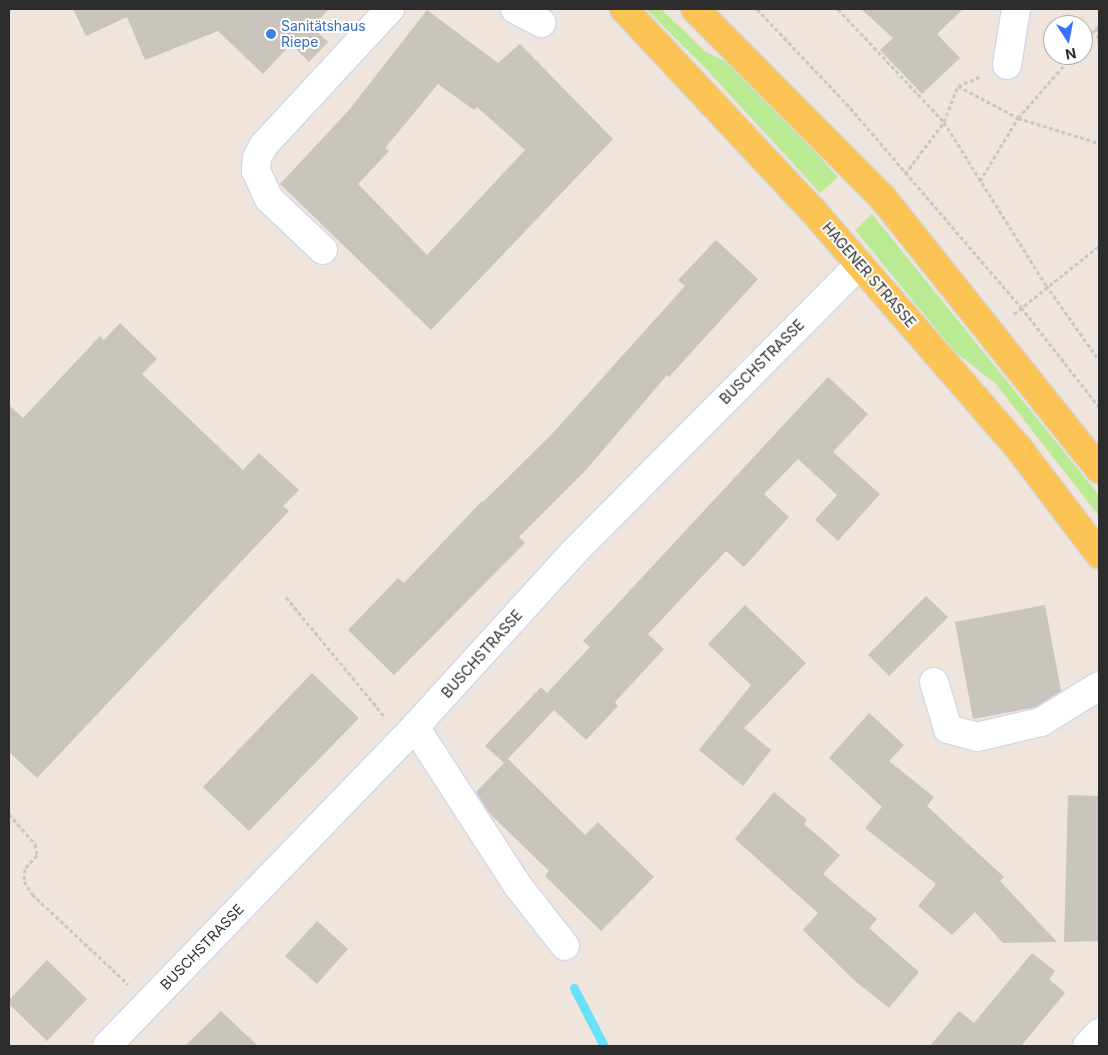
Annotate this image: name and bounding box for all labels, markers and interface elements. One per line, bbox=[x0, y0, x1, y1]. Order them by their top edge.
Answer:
north arrow bbox=[1043, 15, 1093, 65]
place label: Sanitätshaus Riepe bbox=[281, 18, 366, 50]
marker: Sanitätshaus Riepe bbox=[265, 28, 277, 40]
text: N bbox=[1064, 45, 1078, 64]
street label: HAGENER STRASSE bbox=[819, 219, 919, 331]
street label: BUSCHSTRASSE bbox=[716, 316, 808, 408]
street label: BUSCHSTRASSE bbox=[438, 607, 526, 701]
street label: BUSCHSTRASSE bbox=[157, 901, 247, 993]

